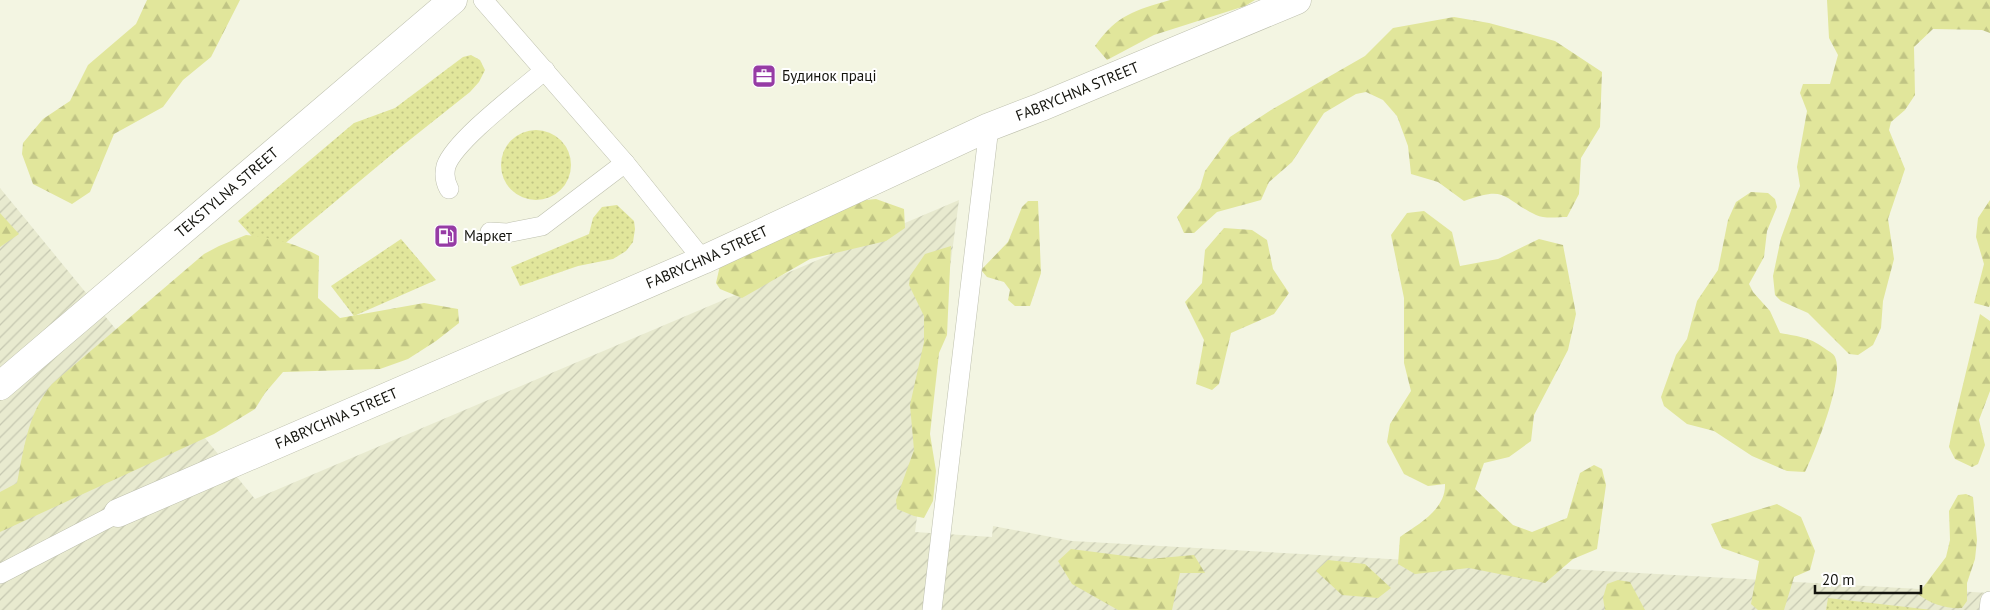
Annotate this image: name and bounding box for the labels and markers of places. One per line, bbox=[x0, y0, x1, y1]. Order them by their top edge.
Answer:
office icon: Будинок праці bbox=[751, 63, 777, 89]
place label: Будинок праці bbox=[782, 66, 876, 85]
fuel station icon: Маркет bbox=[433, 223, 459, 249]
place label: Маркет bbox=[464, 226, 512, 245]

